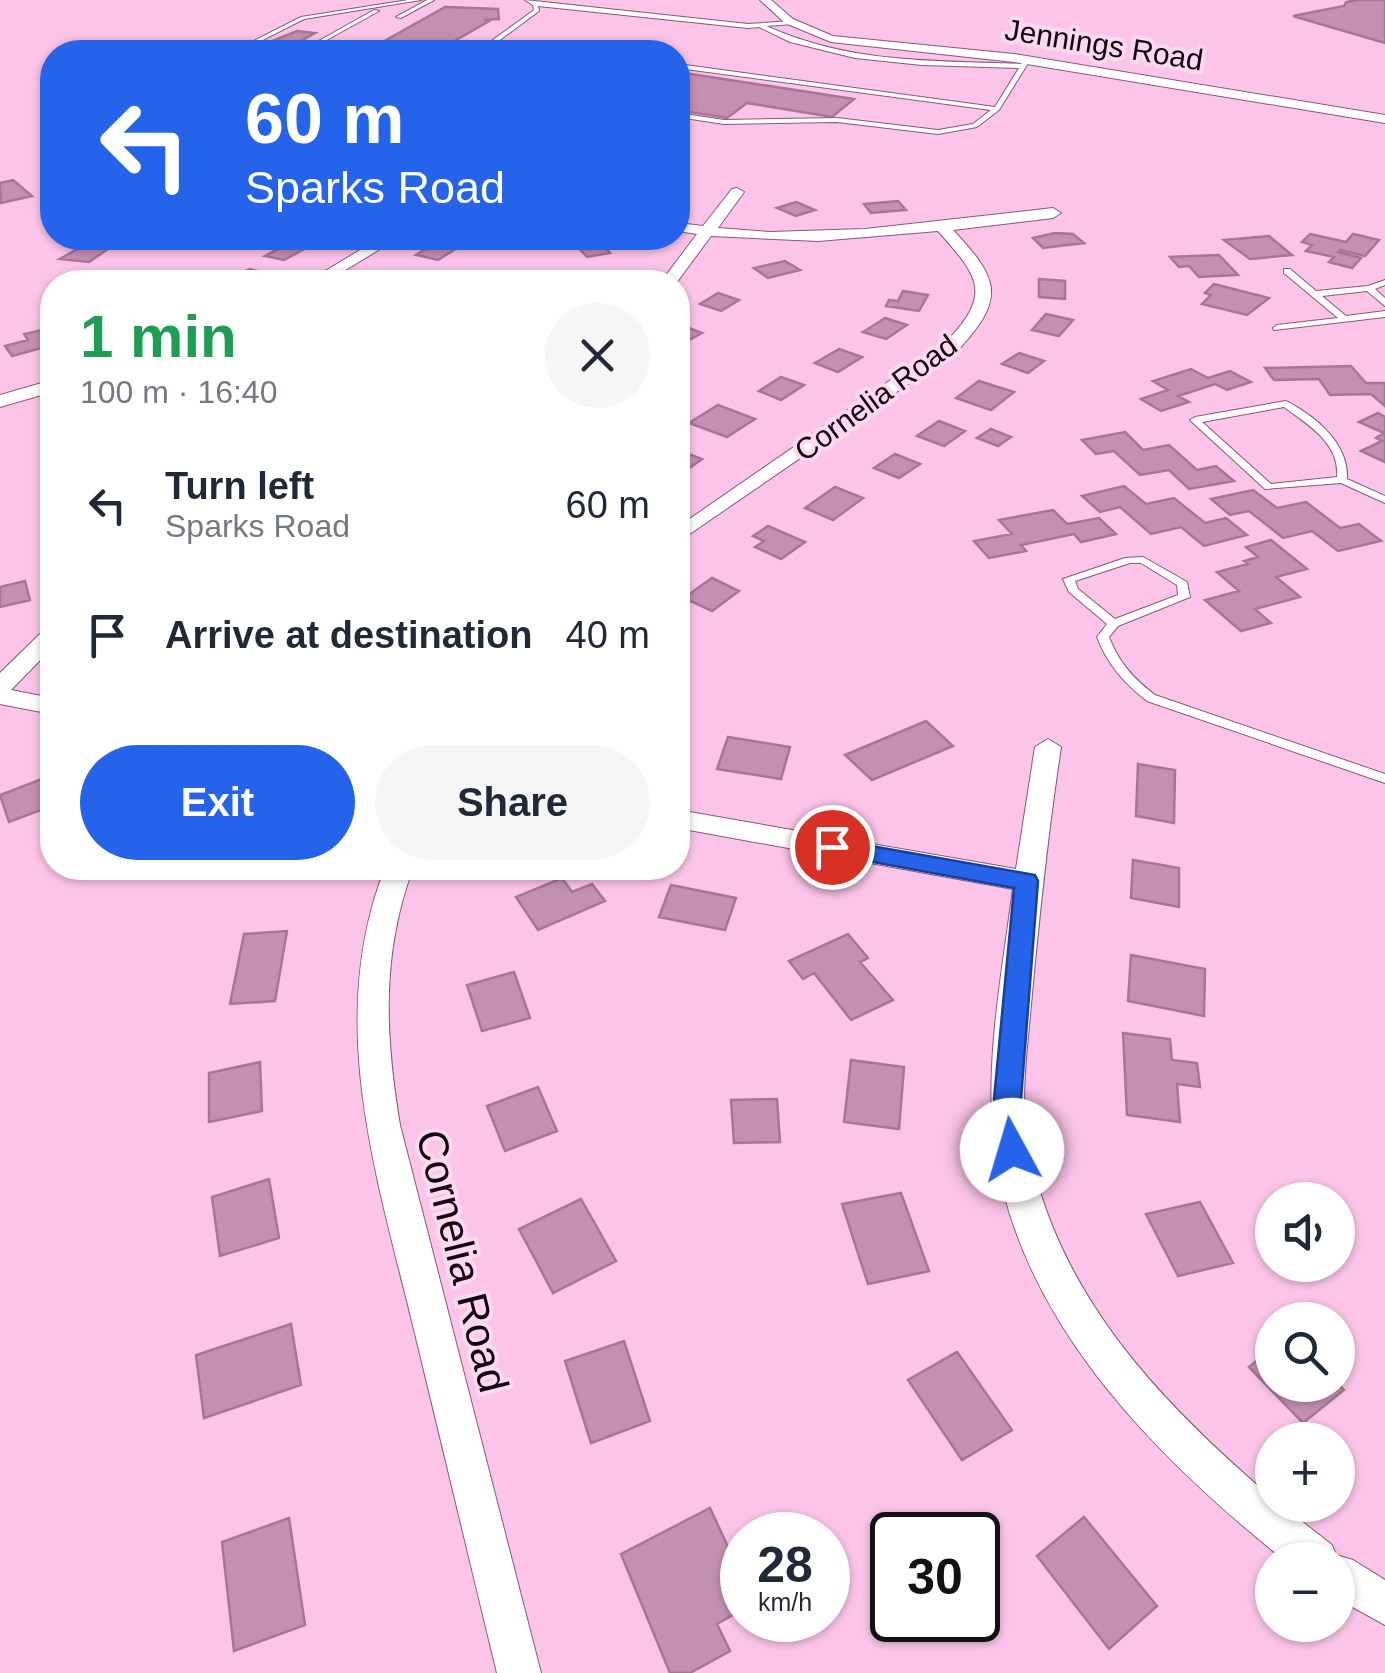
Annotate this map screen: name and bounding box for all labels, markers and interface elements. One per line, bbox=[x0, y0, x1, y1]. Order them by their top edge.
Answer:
street label: Jennings Road bbox=[1003, 13, 1206, 76]
icon: left bbox=[80, 80, 210, 210]
text: 60 m bbox=[245, 80, 405, 158]
text: Sparks Road bbox=[245, 162, 505, 213]
text: 1 min bbox=[80, 303, 237, 370]
button: close bbox=[545, 303, 650, 408]
street label: Cornelia Road bbox=[788, 328, 963, 467]
text: 100 m · 16:40 bbox=[80, 374, 277, 410]
text: Turn left bbox=[165, 465, 314, 507]
icon: left bbox=[80, 478, 135, 533]
text: 60 m bbox=[566, 484, 650, 526]
text: Sparks Road bbox=[165, 508, 350, 544]
icon: arrive bbox=[80, 608, 135, 663]
text: Arrive at destination bbox=[165, 614, 532, 656]
text: 40 m bbox=[566, 614, 650, 656]
button: Exit bbox=[80, 745, 355, 860]
button: Share bbox=[375, 745, 650, 860]
pin bbox=[790, 805, 875, 890]
icon: arrive bbox=[805, 820, 860, 875]
position arrow bbox=[960, 1098, 1064, 1202]
street label: Cornelia Road bbox=[407, 1125, 518, 1397]
map controls bbox=[1255, 1182, 1355, 1642]
button: sound bbox=[1255, 1182, 1355, 1282]
button: search bbox=[1255, 1302, 1355, 1402]
button: + bbox=[1255, 1422, 1355, 1522]
speed limit sign: 30 bbox=[870, 1512, 1000, 1642]
text: 28 bbox=[757, 1537, 813, 1593]
button: − bbox=[1255, 1542, 1355, 1642]
text: km/h bbox=[758, 1588, 812, 1616]

